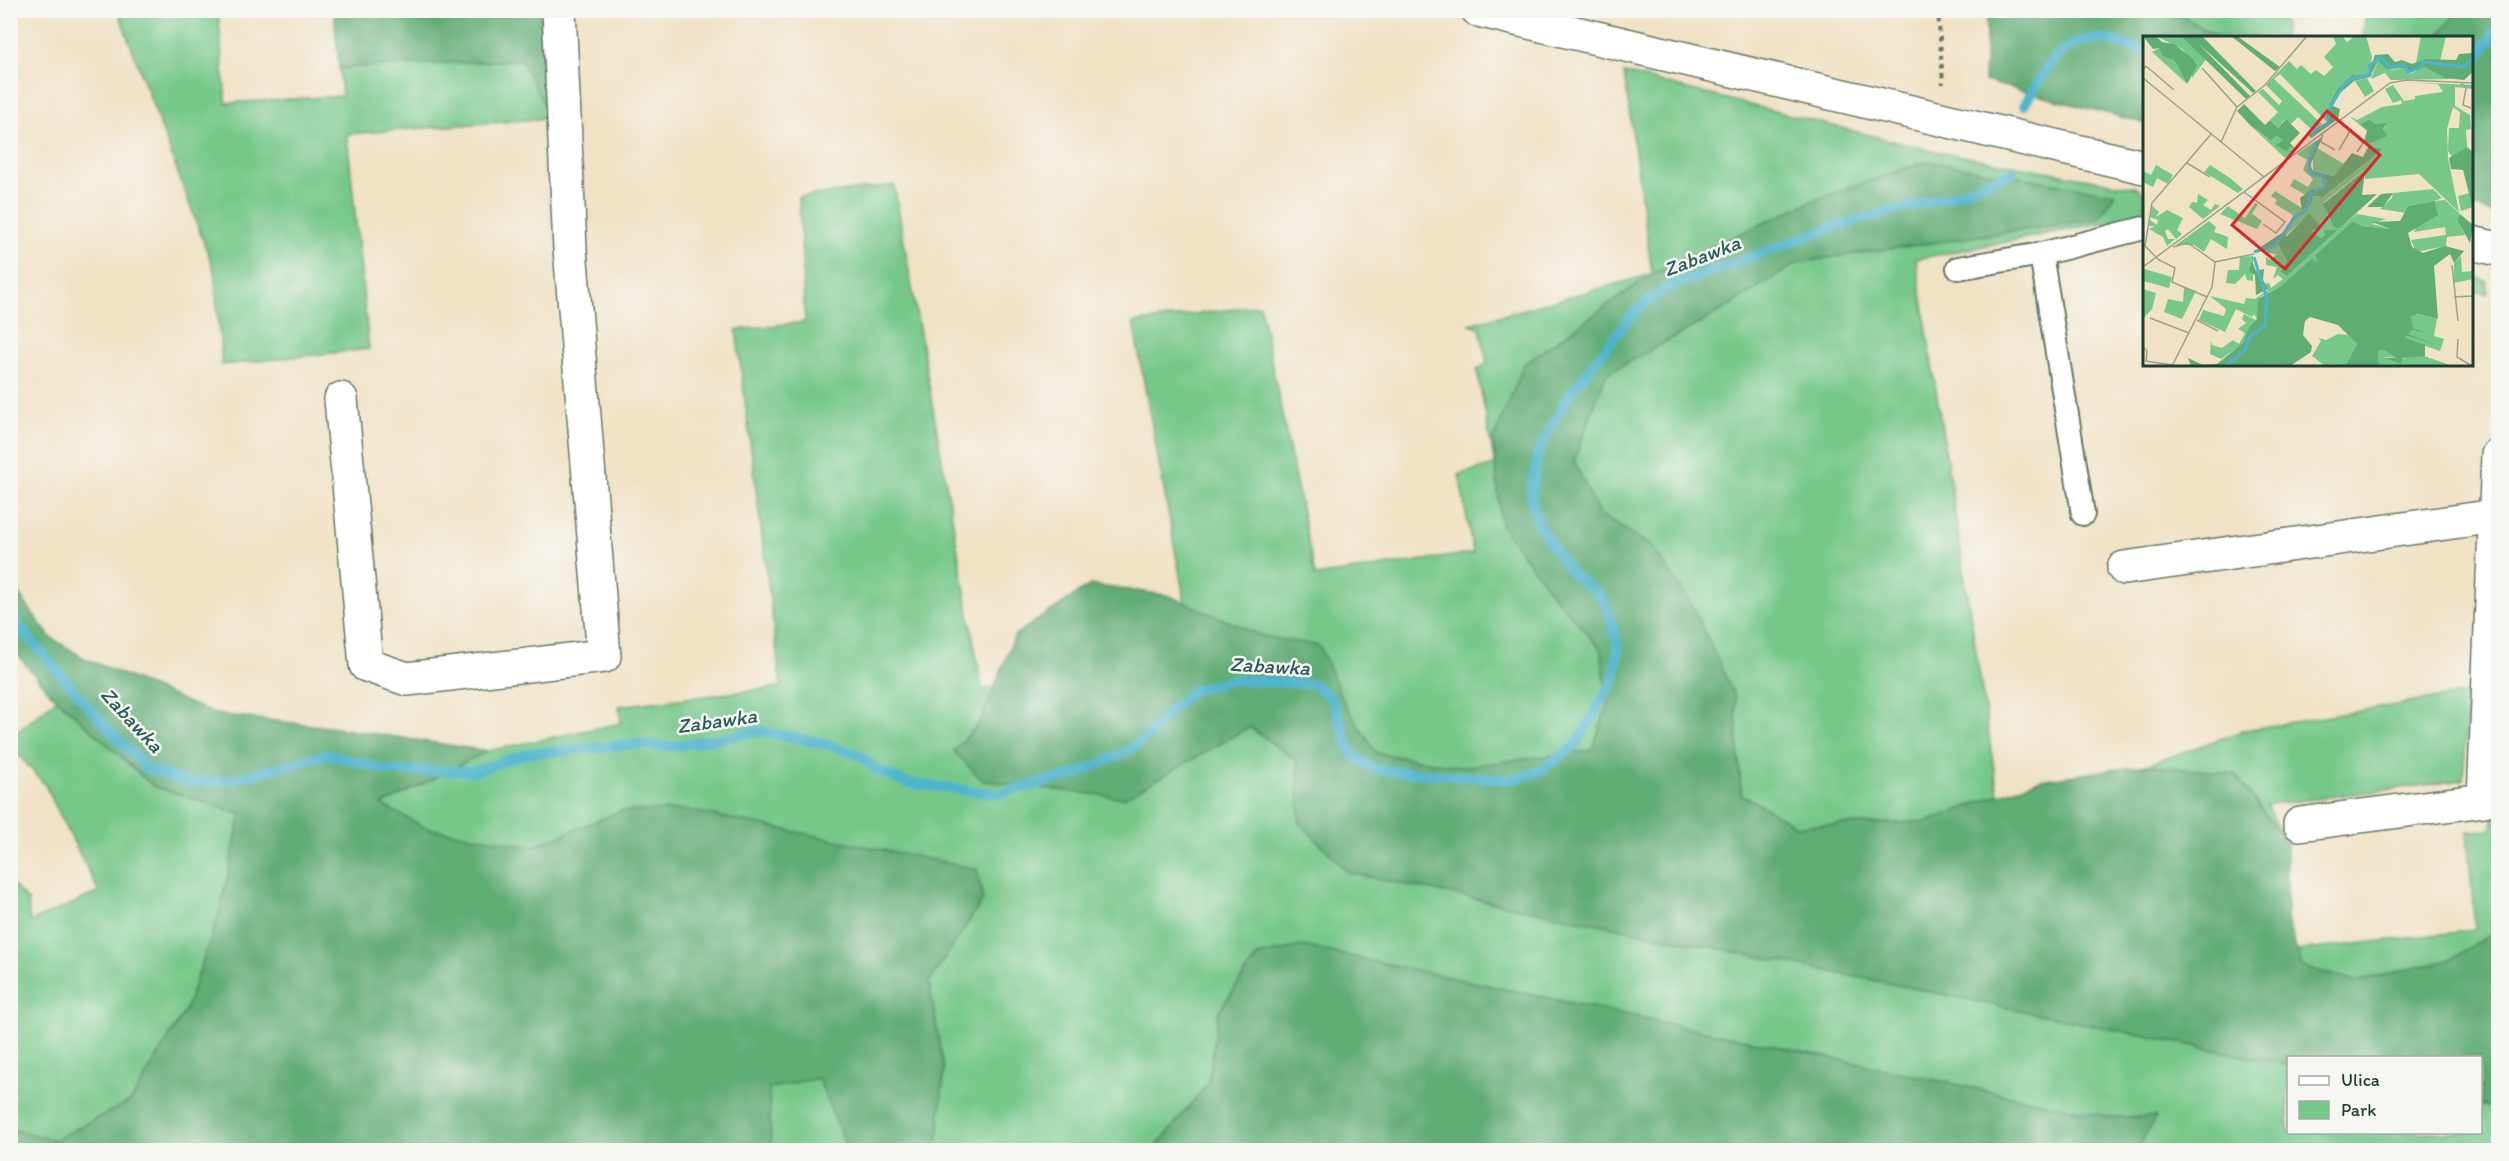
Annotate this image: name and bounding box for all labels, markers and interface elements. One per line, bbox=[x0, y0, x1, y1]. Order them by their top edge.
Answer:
inset map bbox=[2143, 36, 2473, 366]
water label: Zabawka bbox=[1660, 229, 1744, 282]
water label: Zabawka bbox=[1229, 651, 1311, 680]
water label: Zabawka bbox=[96, 682, 169, 758]
water label: Zabawka bbox=[675, 703, 758, 738]
legend bbox=[2287, 1056, 2482, 1134]
text: Ulica bbox=[2341, 1069, 2380, 1091]
text: Park bbox=[2341, 1099, 2376, 1121]

